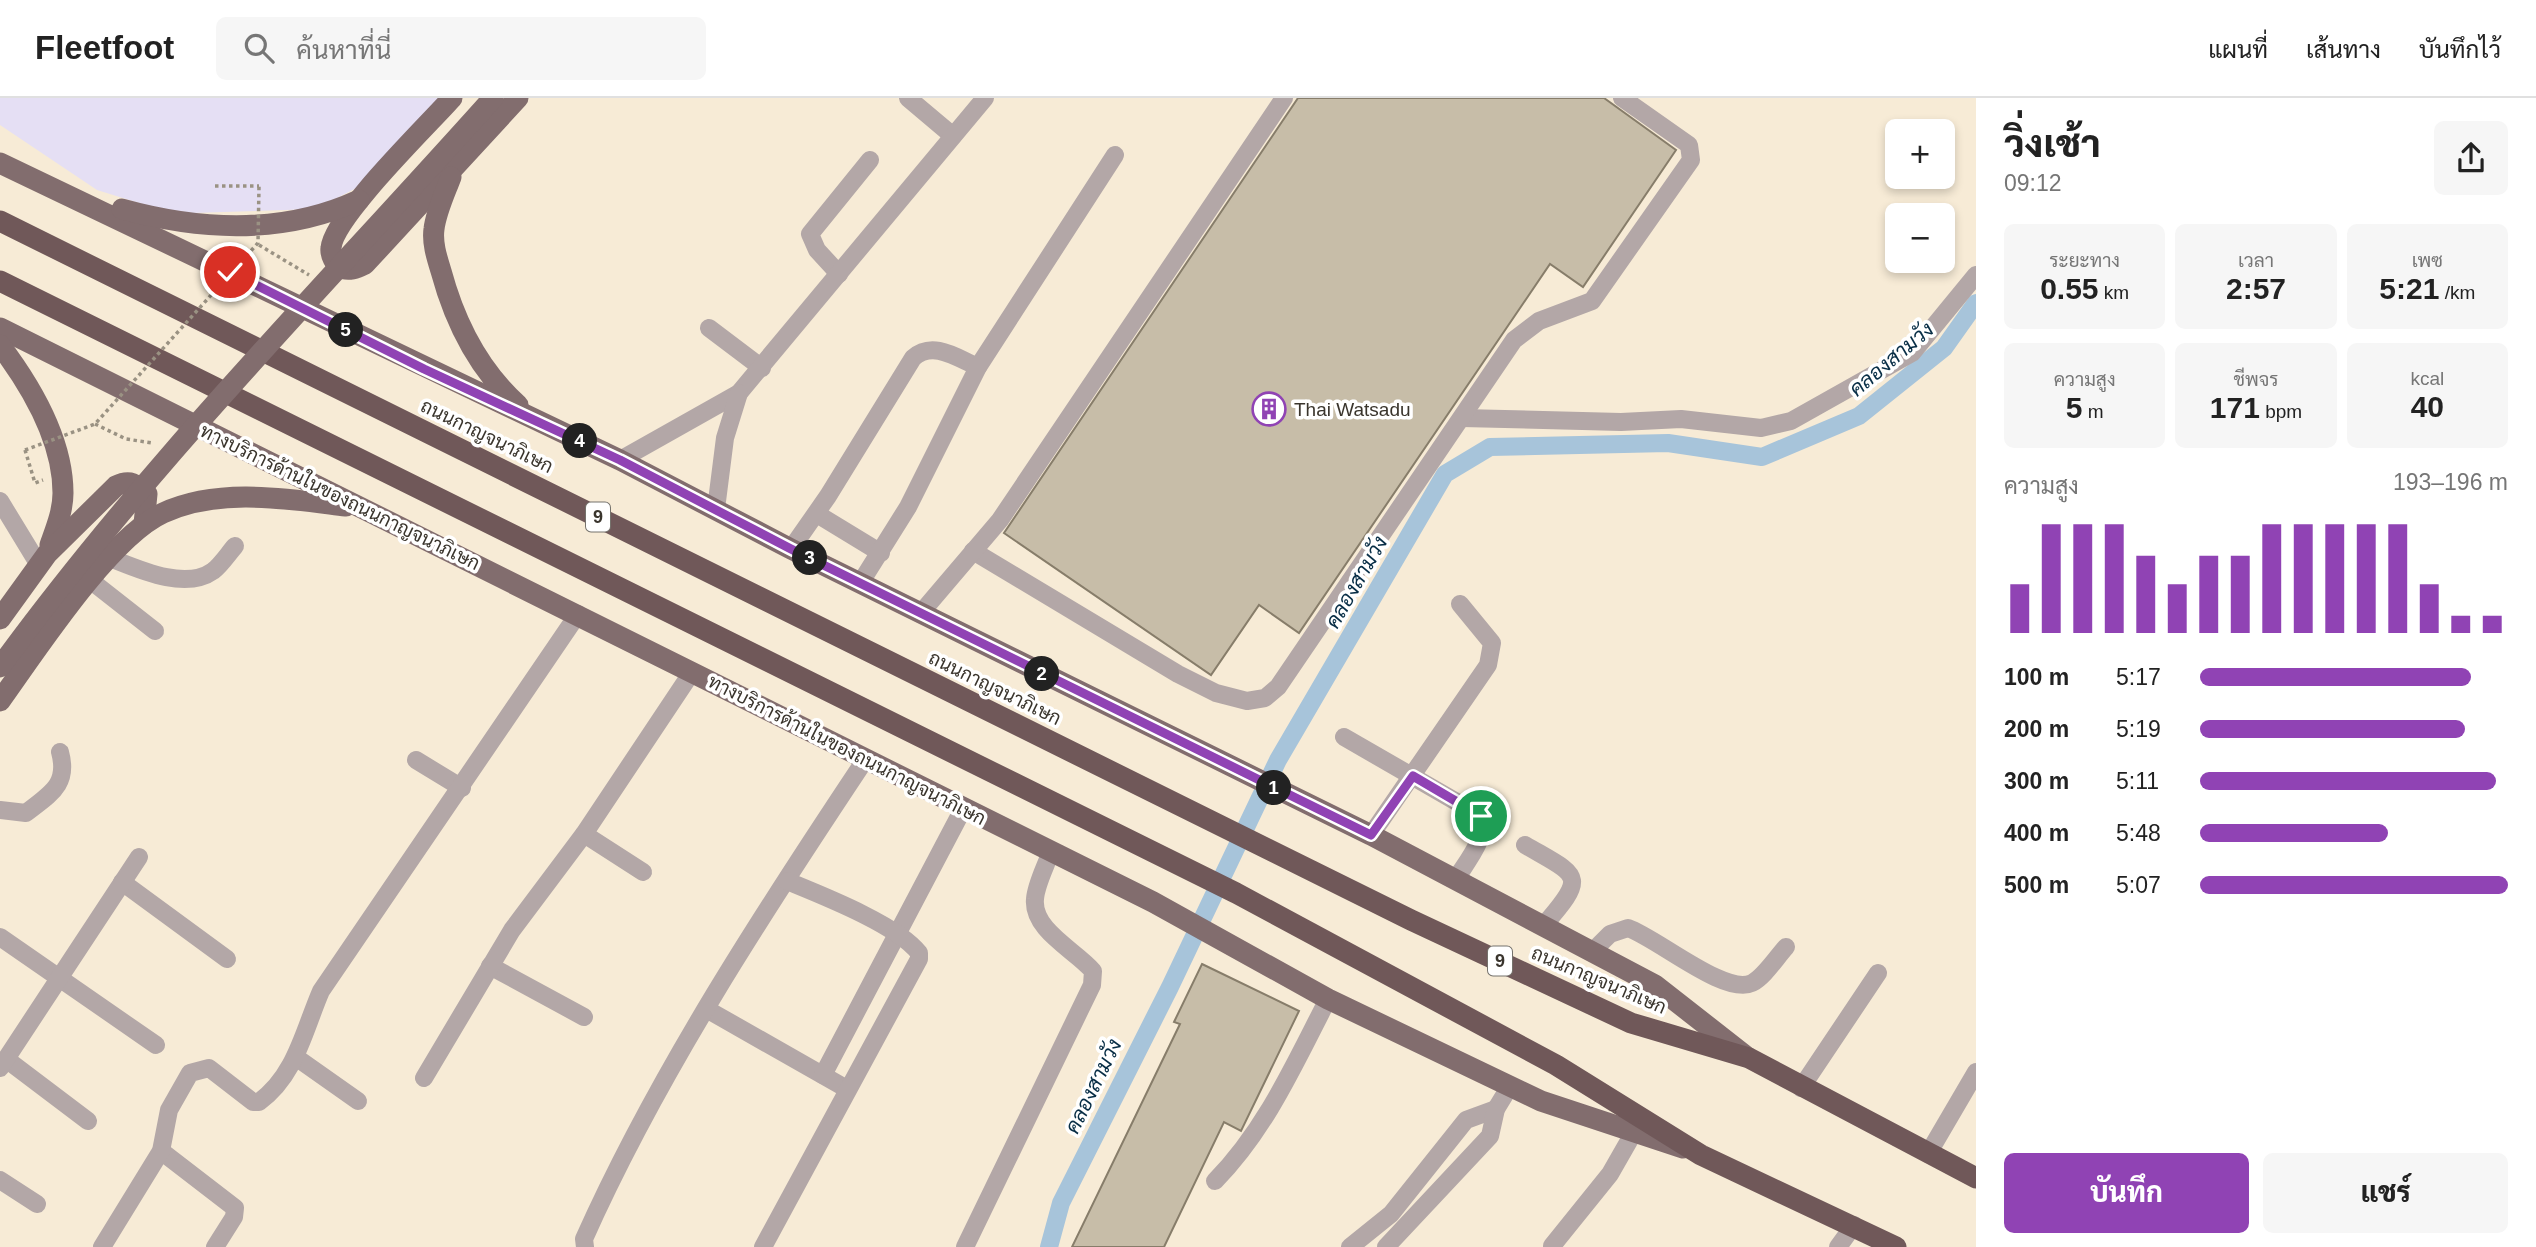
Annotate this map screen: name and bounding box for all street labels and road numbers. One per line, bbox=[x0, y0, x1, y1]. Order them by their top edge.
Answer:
street label: ถนนกาญจนาภิเษก bbox=[417, 395, 557, 478]
street label: ทางบริการด้านในของถนนกาญจนาภิเษก bbox=[196, 418, 484, 575]
road number: 9 bbox=[586, 502, 610, 531]
street label: ถนนกาญจนาภิเษก bbox=[925, 647, 1065, 730]
street label: ทางบริการด้านในของถนนกาญจนาภิเษก bbox=[704, 669, 990, 830]
street label: ถนนกาญจนาภิเษก bbox=[1528, 942, 1670, 1019]
road number: 9 bbox=[1488, 946, 1512, 976]

